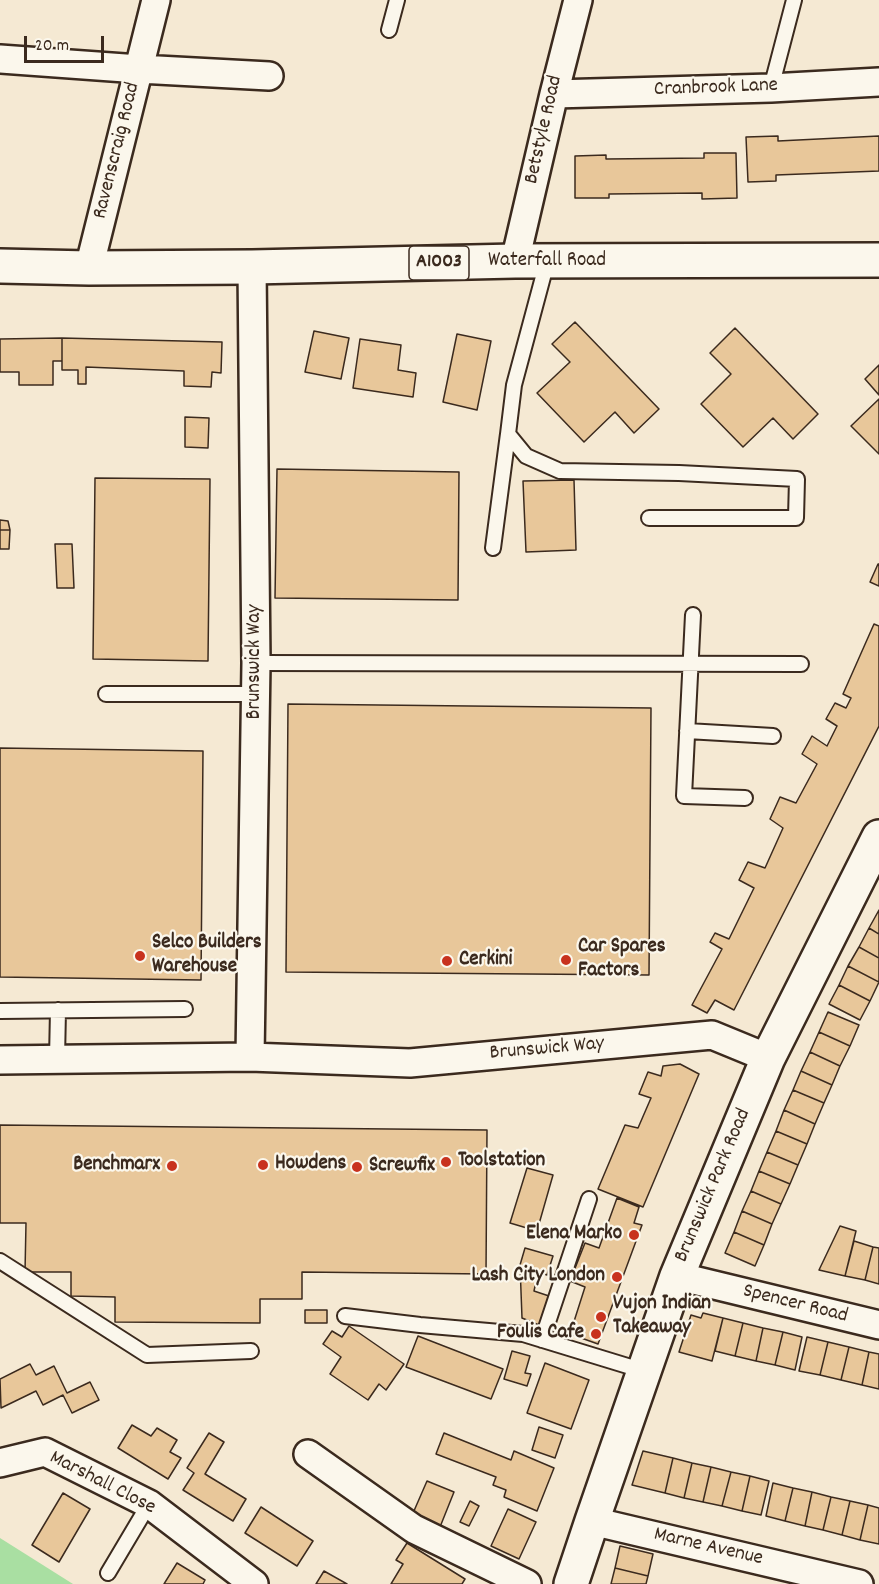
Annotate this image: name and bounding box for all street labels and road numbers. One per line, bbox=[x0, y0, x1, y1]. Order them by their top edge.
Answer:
street label: Betstyle Road bbox=[520, 73, 570, 187]
street label: Cranbrook Lane bbox=[654, 74, 778, 104]
street label: Ravenscraig Road bbox=[89, 80, 147, 222]
road number: A1003 bbox=[409, 246, 469, 280]
street label: Waterfall Road bbox=[488, 249, 606, 275]
street label: Brunswick Way bbox=[243, 605, 269, 719]
street label: Brunswick Way bbox=[489, 1032, 605, 1068]
street label: Brunswick Park Road bbox=[670, 1105, 758, 1267]
street label: Spencer Road bbox=[740, 1280, 850, 1330]
street label: Marshall Close bbox=[45, 1446, 159, 1522]
street label: Marne Avenue bbox=[651, 1523, 765, 1573]

